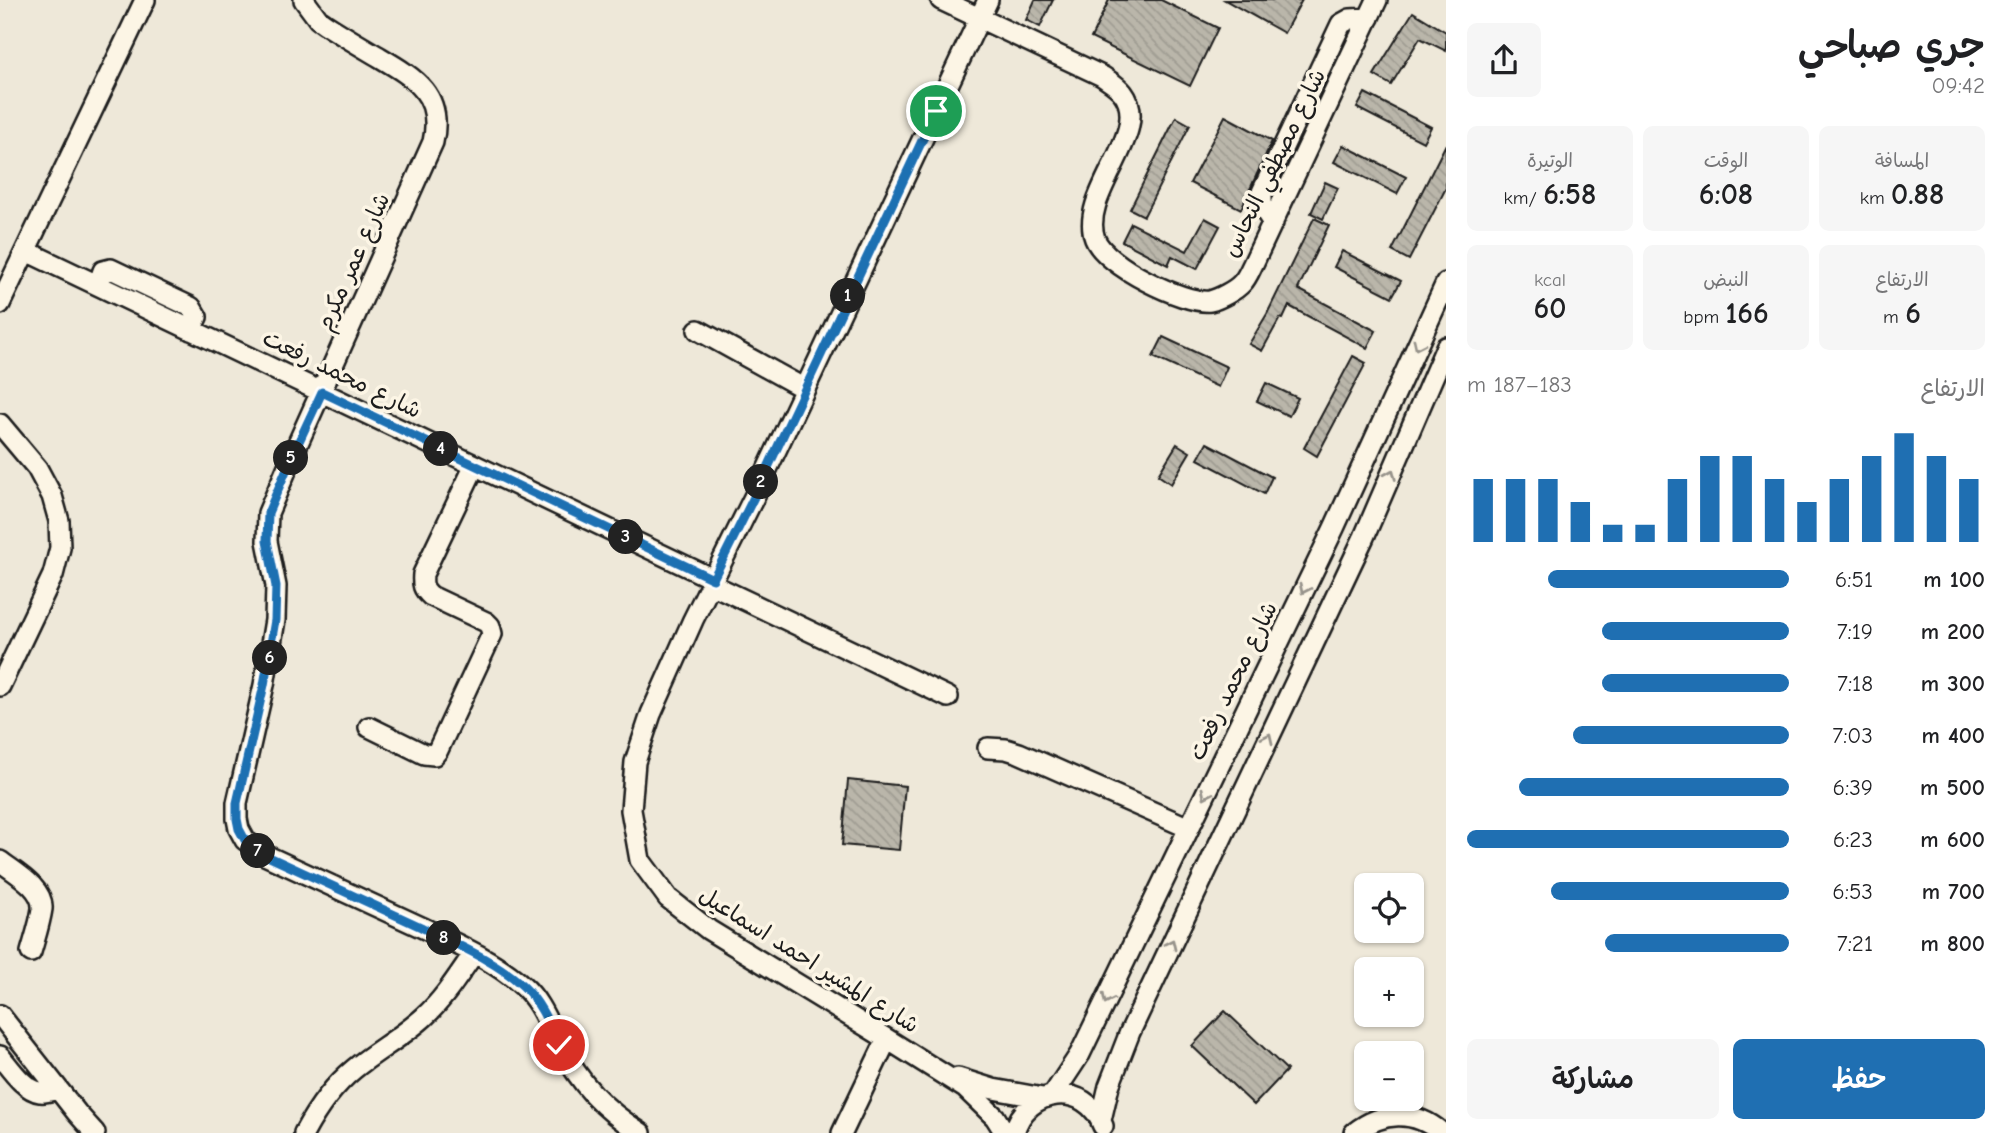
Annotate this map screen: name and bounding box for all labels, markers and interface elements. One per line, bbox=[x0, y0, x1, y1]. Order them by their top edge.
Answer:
button: share bbox=[1467, 23, 1541, 97]
text: جري صباحي bbox=[1798, 24, 1985, 68]
street label: شارع مصطفي النحاس bbox=[1217, 65, 1338, 265]
text: 09:42 bbox=[1931, 72, 1985, 99]
pin bbox=[906, 81, 966, 141]
icon: arrive bbox=[917, 92, 955, 130]
text: الوتيرة bbox=[1527, 150, 1573, 172]
text: الوقت bbox=[1704, 150, 1748, 172]
text: المسافة bbox=[1875, 150, 1929, 172]
text: 6:58 bbox=[1543, 177, 1596, 212]
text: 6:08 bbox=[1699, 177, 1753, 212]
text: 0.88 bbox=[1891, 177, 1944, 212]
text: /km bbox=[1504, 187, 1543, 209]
text: km bbox=[1860, 187, 1891, 209]
street label: شارع عمر مكرم bbox=[311, 189, 398, 336]
text: kcal bbox=[1534, 269, 1566, 291]
text: النبض bbox=[1703, 269, 1749, 291]
text: الارتفاع bbox=[1875, 269, 1929, 291]
pin: 1 bbox=[830, 278, 866, 314]
text: 1 bbox=[844, 284, 851, 306]
text: 60 bbox=[1534, 291, 1566, 326]
text: 166 bbox=[1726, 296, 1769, 331]
text: 6 bbox=[1905, 296, 1921, 331]
text: bpm bbox=[1683, 306, 1726, 328]
text: m bbox=[1883, 306, 1905, 328]
street label: شارع محمد رفعت bbox=[258, 324, 426, 426]
one-way arrow bbox=[1412, 338, 1426, 350]
text: 183–187 m bbox=[1467, 371, 1572, 398]
text: الارتفاع bbox=[1921, 375, 1985, 402]
pin: 4 bbox=[424, 432, 458, 466]
text: 4 bbox=[436, 437, 445, 459]
pin: 5 bbox=[274, 440, 308, 476]
text: 5 bbox=[285, 446, 296, 468]
pin: 2 bbox=[744, 464, 778, 500]
one-way arrow bbox=[1383, 469, 1397, 482]
text: 2 bbox=[756, 470, 765, 492]
pin: 3 bbox=[608, 520, 644, 554]
text: 3 bbox=[621, 525, 630, 547]
text: 6:51 bbox=[1835, 566, 1873, 593]
text: 100 m bbox=[1923, 566, 1985, 593]
one-way arrow bbox=[1299, 582, 1313, 594]
street label: شارع محمد رفعت bbox=[1183, 597, 1285, 765]
text: 7:19 bbox=[1837, 618, 1873, 645]
text: 200 m bbox=[1921, 618, 1985, 645]
pin: 6 bbox=[252, 640, 288, 676]
text: 6 bbox=[265, 646, 274, 668]
text: 7:18 bbox=[1837, 670, 1873, 697]
text: 300 m bbox=[1921, 670, 1985, 697]
text: 7:03 bbox=[1832, 722, 1873, 749]
text: 400 m bbox=[1921, 722, 1985, 749]
one-way arrow bbox=[1260, 733, 1274, 745]
text: 6:39 bbox=[1833, 774, 1873, 801]
text: 500 m bbox=[1920, 774, 1985, 801]
one-way arrow bbox=[1200, 787, 1214, 799]
text: 6:23 bbox=[1833, 826, 1873, 853]
text: 600 m bbox=[1920, 826, 1985, 853]
pin: 7 bbox=[240, 834, 276, 868]
text: 7 bbox=[253, 839, 262, 861]
map controls bbox=[1354, 873, 1424, 1111]
button: locate bbox=[1354, 873, 1424, 943]
text: 6:53 bbox=[1832, 878, 1873, 905]
text: 700 m bbox=[1922, 878, 1985, 905]
street label: شارع المشير احمد اسماعيل bbox=[693, 881, 924, 1041]
pin: 8 bbox=[426, 920, 462, 956]
text: 8 bbox=[439, 926, 448, 948]
text: 7:21 bbox=[1837, 930, 1873, 957]
text: 800 m bbox=[1920, 930, 1985, 957]
one-way arrow bbox=[1163, 939, 1177, 951]
button: + bbox=[1354, 957, 1424, 1027]
one-way arrow bbox=[1101, 992, 1115, 1004]
pin bbox=[529, 1015, 589, 1075]
icon: check bbox=[540, 1026, 578, 1064]
button: مشاركة bbox=[1467, 1039, 1719, 1119]
button: حفظ bbox=[1733, 1039, 1985, 1119]
button: − bbox=[1354, 1041, 1424, 1111]

